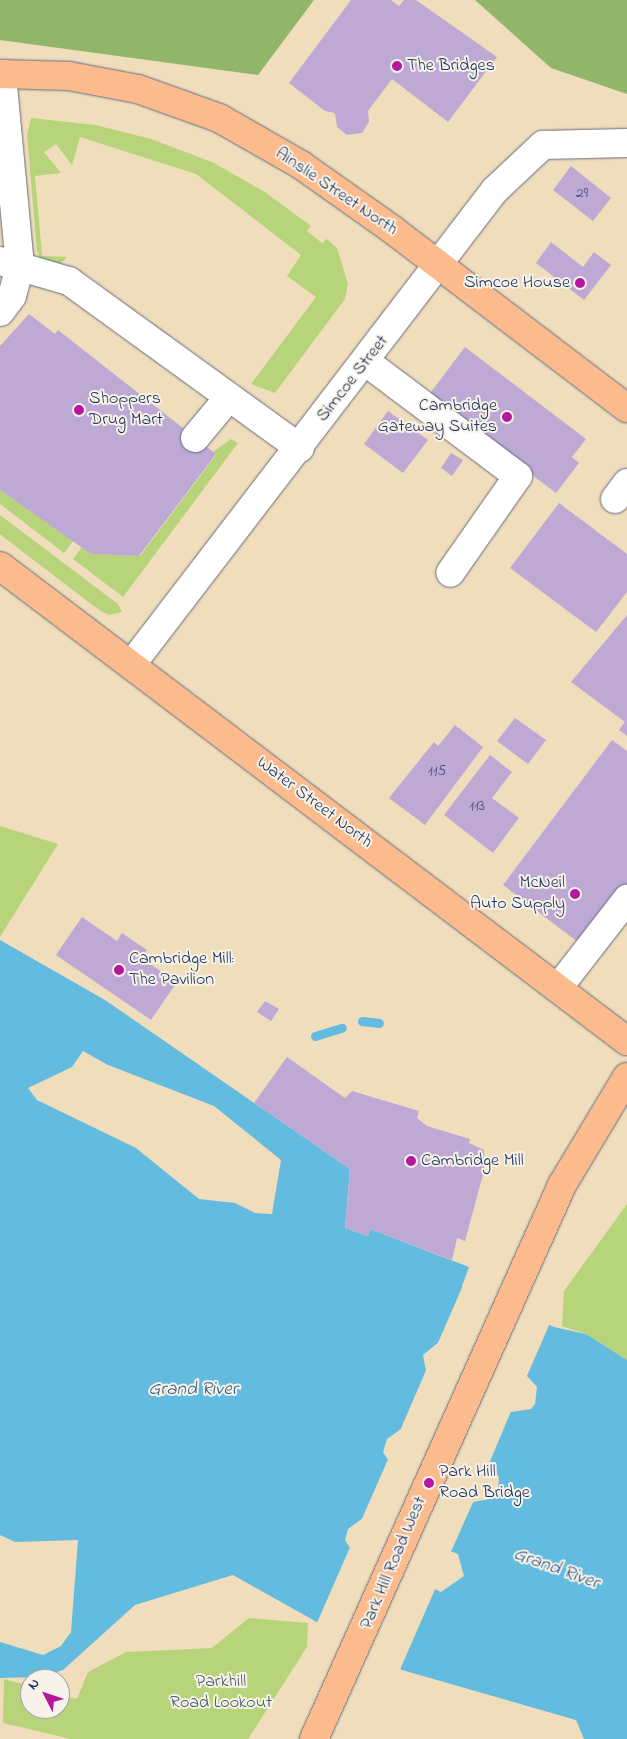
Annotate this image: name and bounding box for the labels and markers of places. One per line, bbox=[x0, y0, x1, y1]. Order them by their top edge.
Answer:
place label: The Bridges bbox=[407, 55, 495, 77]
marker: The Bridges bbox=[391, 60, 403, 72]
place label: Simcoe House bbox=[464, 272, 570, 294]
marker: Simcoe House bbox=[574, 277, 586, 289]
place label: Shoppers Drug Mart bbox=[89, 389, 163, 432]
place label: Cambridge Gateway Suites bbox=[378, 396, 497, 438]
marker: Shoppers Drug Mart bbox=[73, 404, 85, 416]
marker: Cambridge Gateway Suites bbox=[501, 411, 513, 423]
place label: McNeil Auto Supply bbox=[470, 873, 565, 916]
marker: McNeil Auto Supply bbox=[569, 888, 581, 900]
place label: Cambridge Mill: The Pavilion bbox=[129, 949, 233, 992]
marker: Cambridge Mill: The Pavilion bbox=[113, 964, 125, 976]
place label: Cambridge Mill bbox=[421, 1150, 524, 1172]
marker: Cambridge Mill bbox=[405, 1155, 417, 1167]
place label: Park Hill Road Bridge bbox=[439, 1462, 530, 1505]
marker: Park Hill Road Bridge bbox=[423, 1477, 435, 1489]

